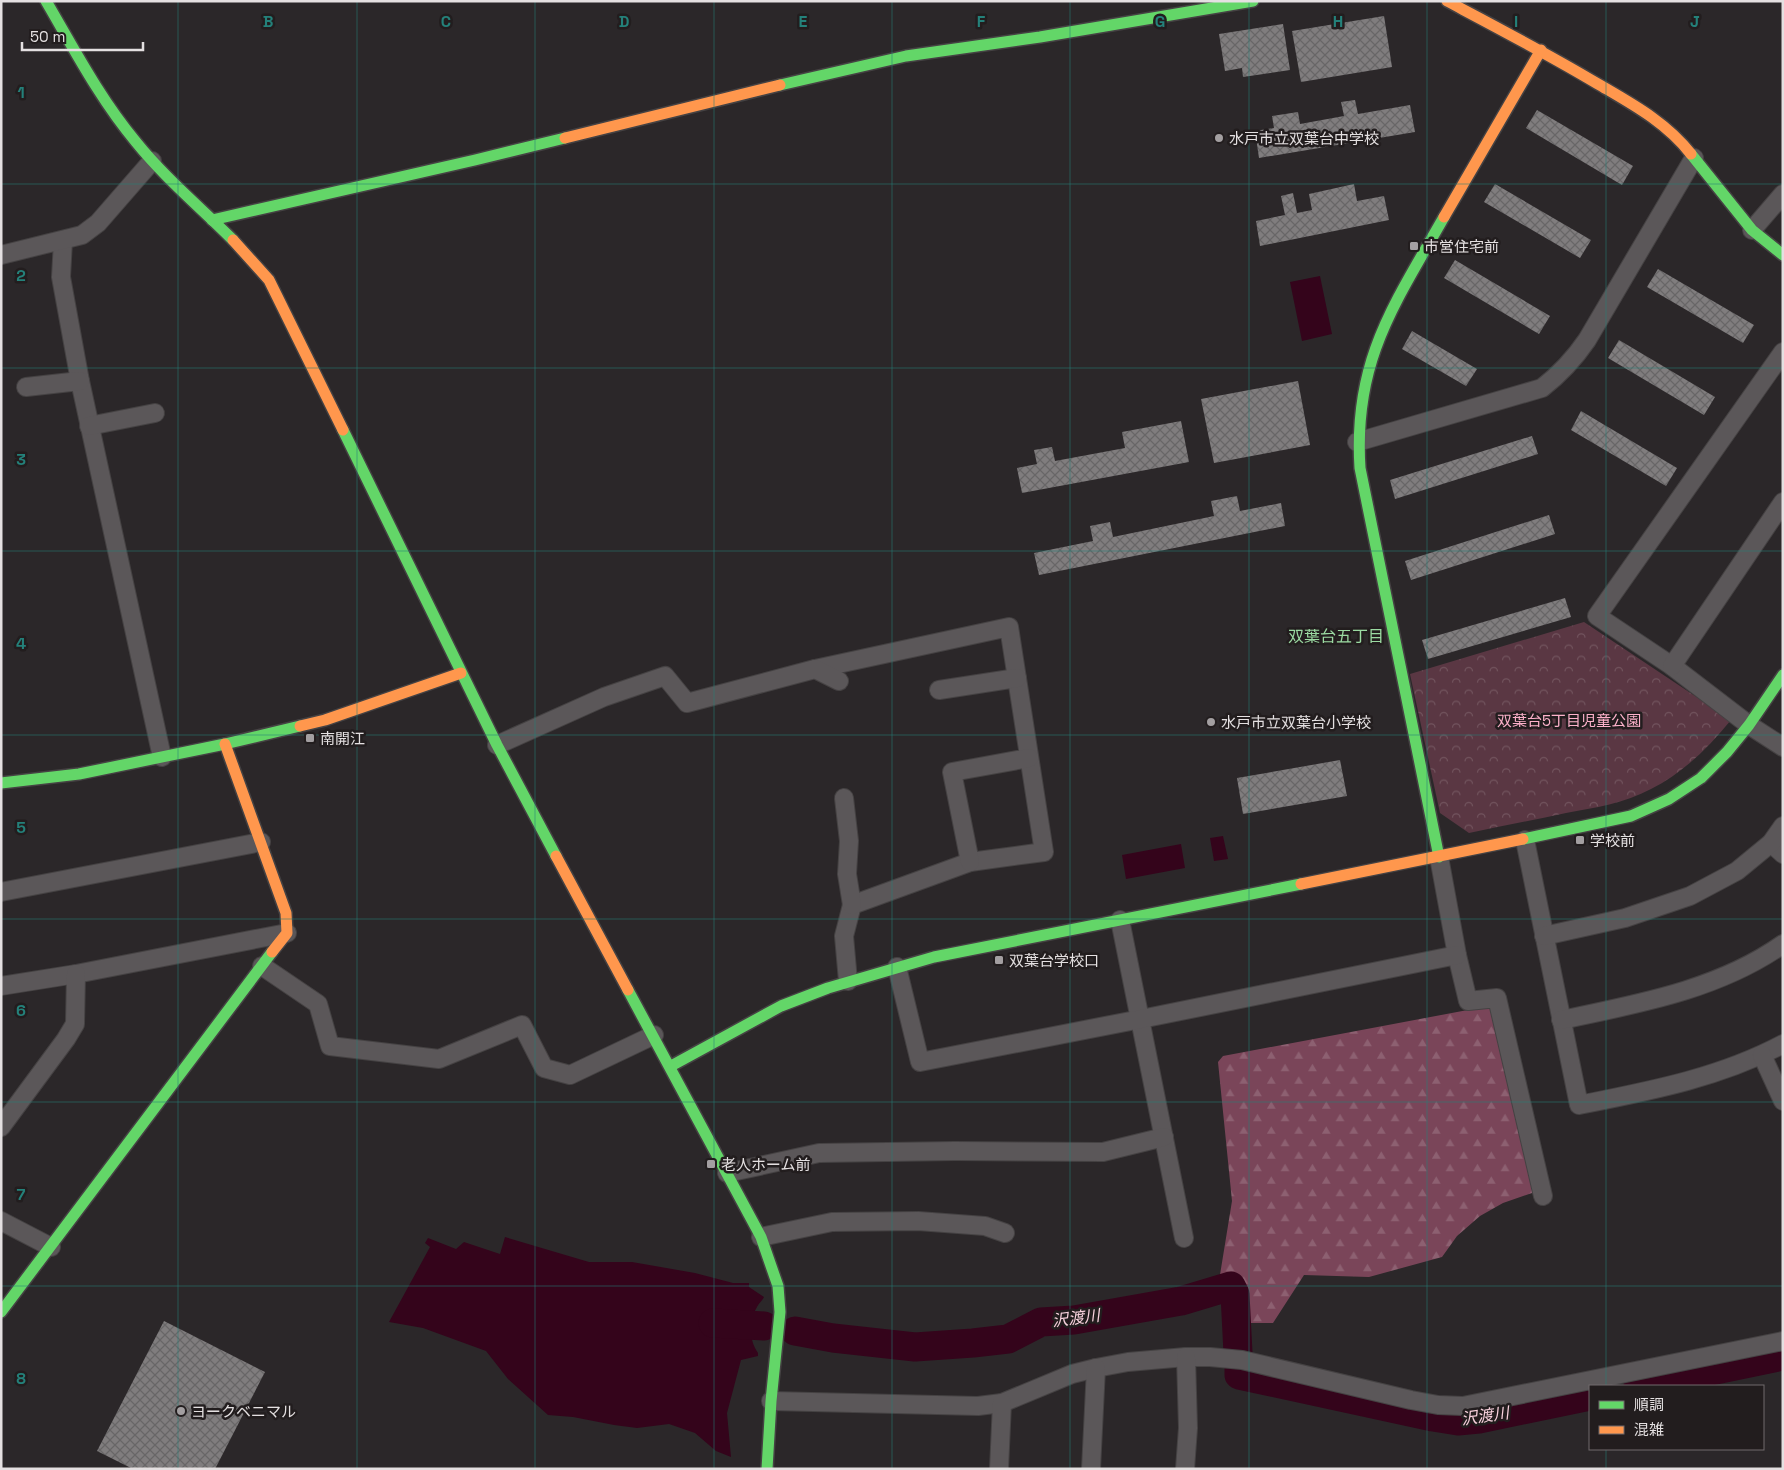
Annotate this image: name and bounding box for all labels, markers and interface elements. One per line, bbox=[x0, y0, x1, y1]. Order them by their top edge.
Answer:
text: B bbox=[263, 11, 273, 32]
text: C bbox=[441, 11, 451, 32]
text: D bbox=[619, 11, 629, 32]
text: E bbox=[799, 11, 808, 32]
text: F bbox=[977, 11, 986, 32]
text: G bbox=[1155, 11, 1165, 32]
text: H bbox=[1333, 11, 1343, 32]
text: I bbox=[1514, 11, 1518, 32]
text: J bbox=[1690, 11, 1700, 32]
scale bar bbox=[22, 20, 144, 52]
text: 50 m bbox=[30, 27, 65, 46]
text: 1 bbox=[17, 82, 25, 103]
place label: 水戸市立双葉台中学校 bbox=[1229, 129, 1379, 148]
marker: 水戸市立双葉台中学校 bbox=[1213, 132, 1225, 144]
place label: 市営住宅前 bbox=[1424, 237, 1499, 256]
marker: 市営住宅前 bbox=[1408, 240, 1420, 252]
text: 2 bbox=[16, 265, 26, 286]
text: 3 bbox=[16, 449, 26, 470]
district label: 双葉台五丁目 bbox=[1288, 626, 1384, 647]
text: 4 bbox=[16, 633, 26, 654]
park label: 双葉台5丁目児童公園 bbox=[1497, 711, 1641, 730]
place label: 水戸市立双葉台小学校 bbox=[1221, 713, 1371, 732]
marker: 水戸市立双葉台小学校 bbox=[1205, 716, 1217, 728]
place label: 南開江 bbox=[320, 729, 365, 748]
marker: 南開江 bbox=[304, 732, 316, 744]
text: 5 bbox=[16, 817, 26, 838]
place label: 学校前 bbox=[1590, 831, 1635, 850]
marker: 学校前 bbox=[1574, 834, 1586, 846]
place label: 双葉台学校口 bbox=[1009, 951, 1099, 970]
marker: 双葉台学校口 bbox=[993, 954, 1005, 966]
text: 6 bbox=[16, 1000, 26, 1021]
place label: 老人ホーム前 bbox=[721, 1155, 811, 1174]
marker: 老人ホーム前 bbox=[705, 1158, 717, 1170]
text: 7 bbox=[17, 1184, 26, 1205]
water label: 沢渡川 bbox=[1051, 1304, 1103, 1331]
text: 8 bbox=[16, 1368, 26, 1389]
legend bbox=[1589, 1385, 1764, 1450]
text: 順調 bbox=[1634, 1395, 1664, 1414]
place label: ヨークベニマル bbox=[191, 1402, 296, 1421]
water label: 沢渡川 bbox=[1460, 1402, 1512, 1430]
marker: ヨークベニマル bbox=[175, 1405, 187, 1417]
text: 混雑 bbox=[1634, 1420, 1664, 1439]

